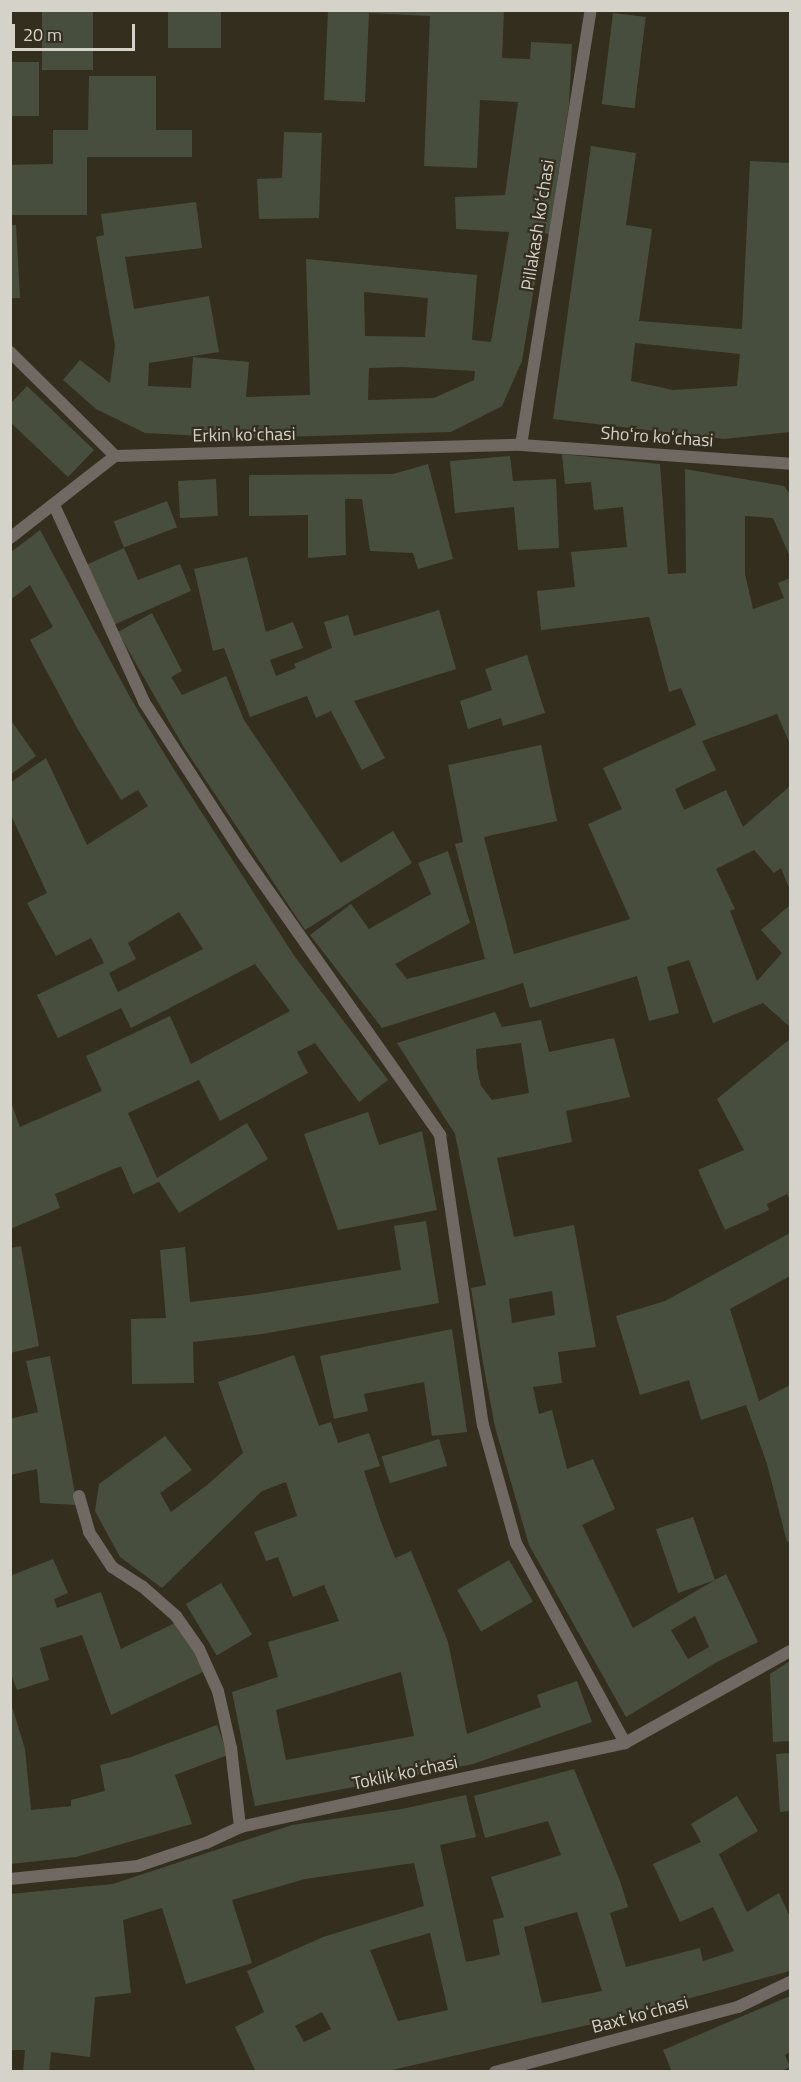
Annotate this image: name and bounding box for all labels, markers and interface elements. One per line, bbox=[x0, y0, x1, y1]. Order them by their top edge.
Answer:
scale bar bbox=[15, 12, 138, 50]
text: 20 m bbox=[23, 21, 62, 48]
street label: Pillakash koʻchasi bbox=[517, 158, 559, 292]
street label: Shoʻro koʻchasi bbox=[600, 422, 714, 452]
street label: Erkin koʻchasi bbox=[192, 423, 296, 447]
street label: Toklik koʻchasi bbox=[350, 1751, 460, 1795]
street label: Baxt koʻchasi bbox=[589, 1992, 691, 2038]

